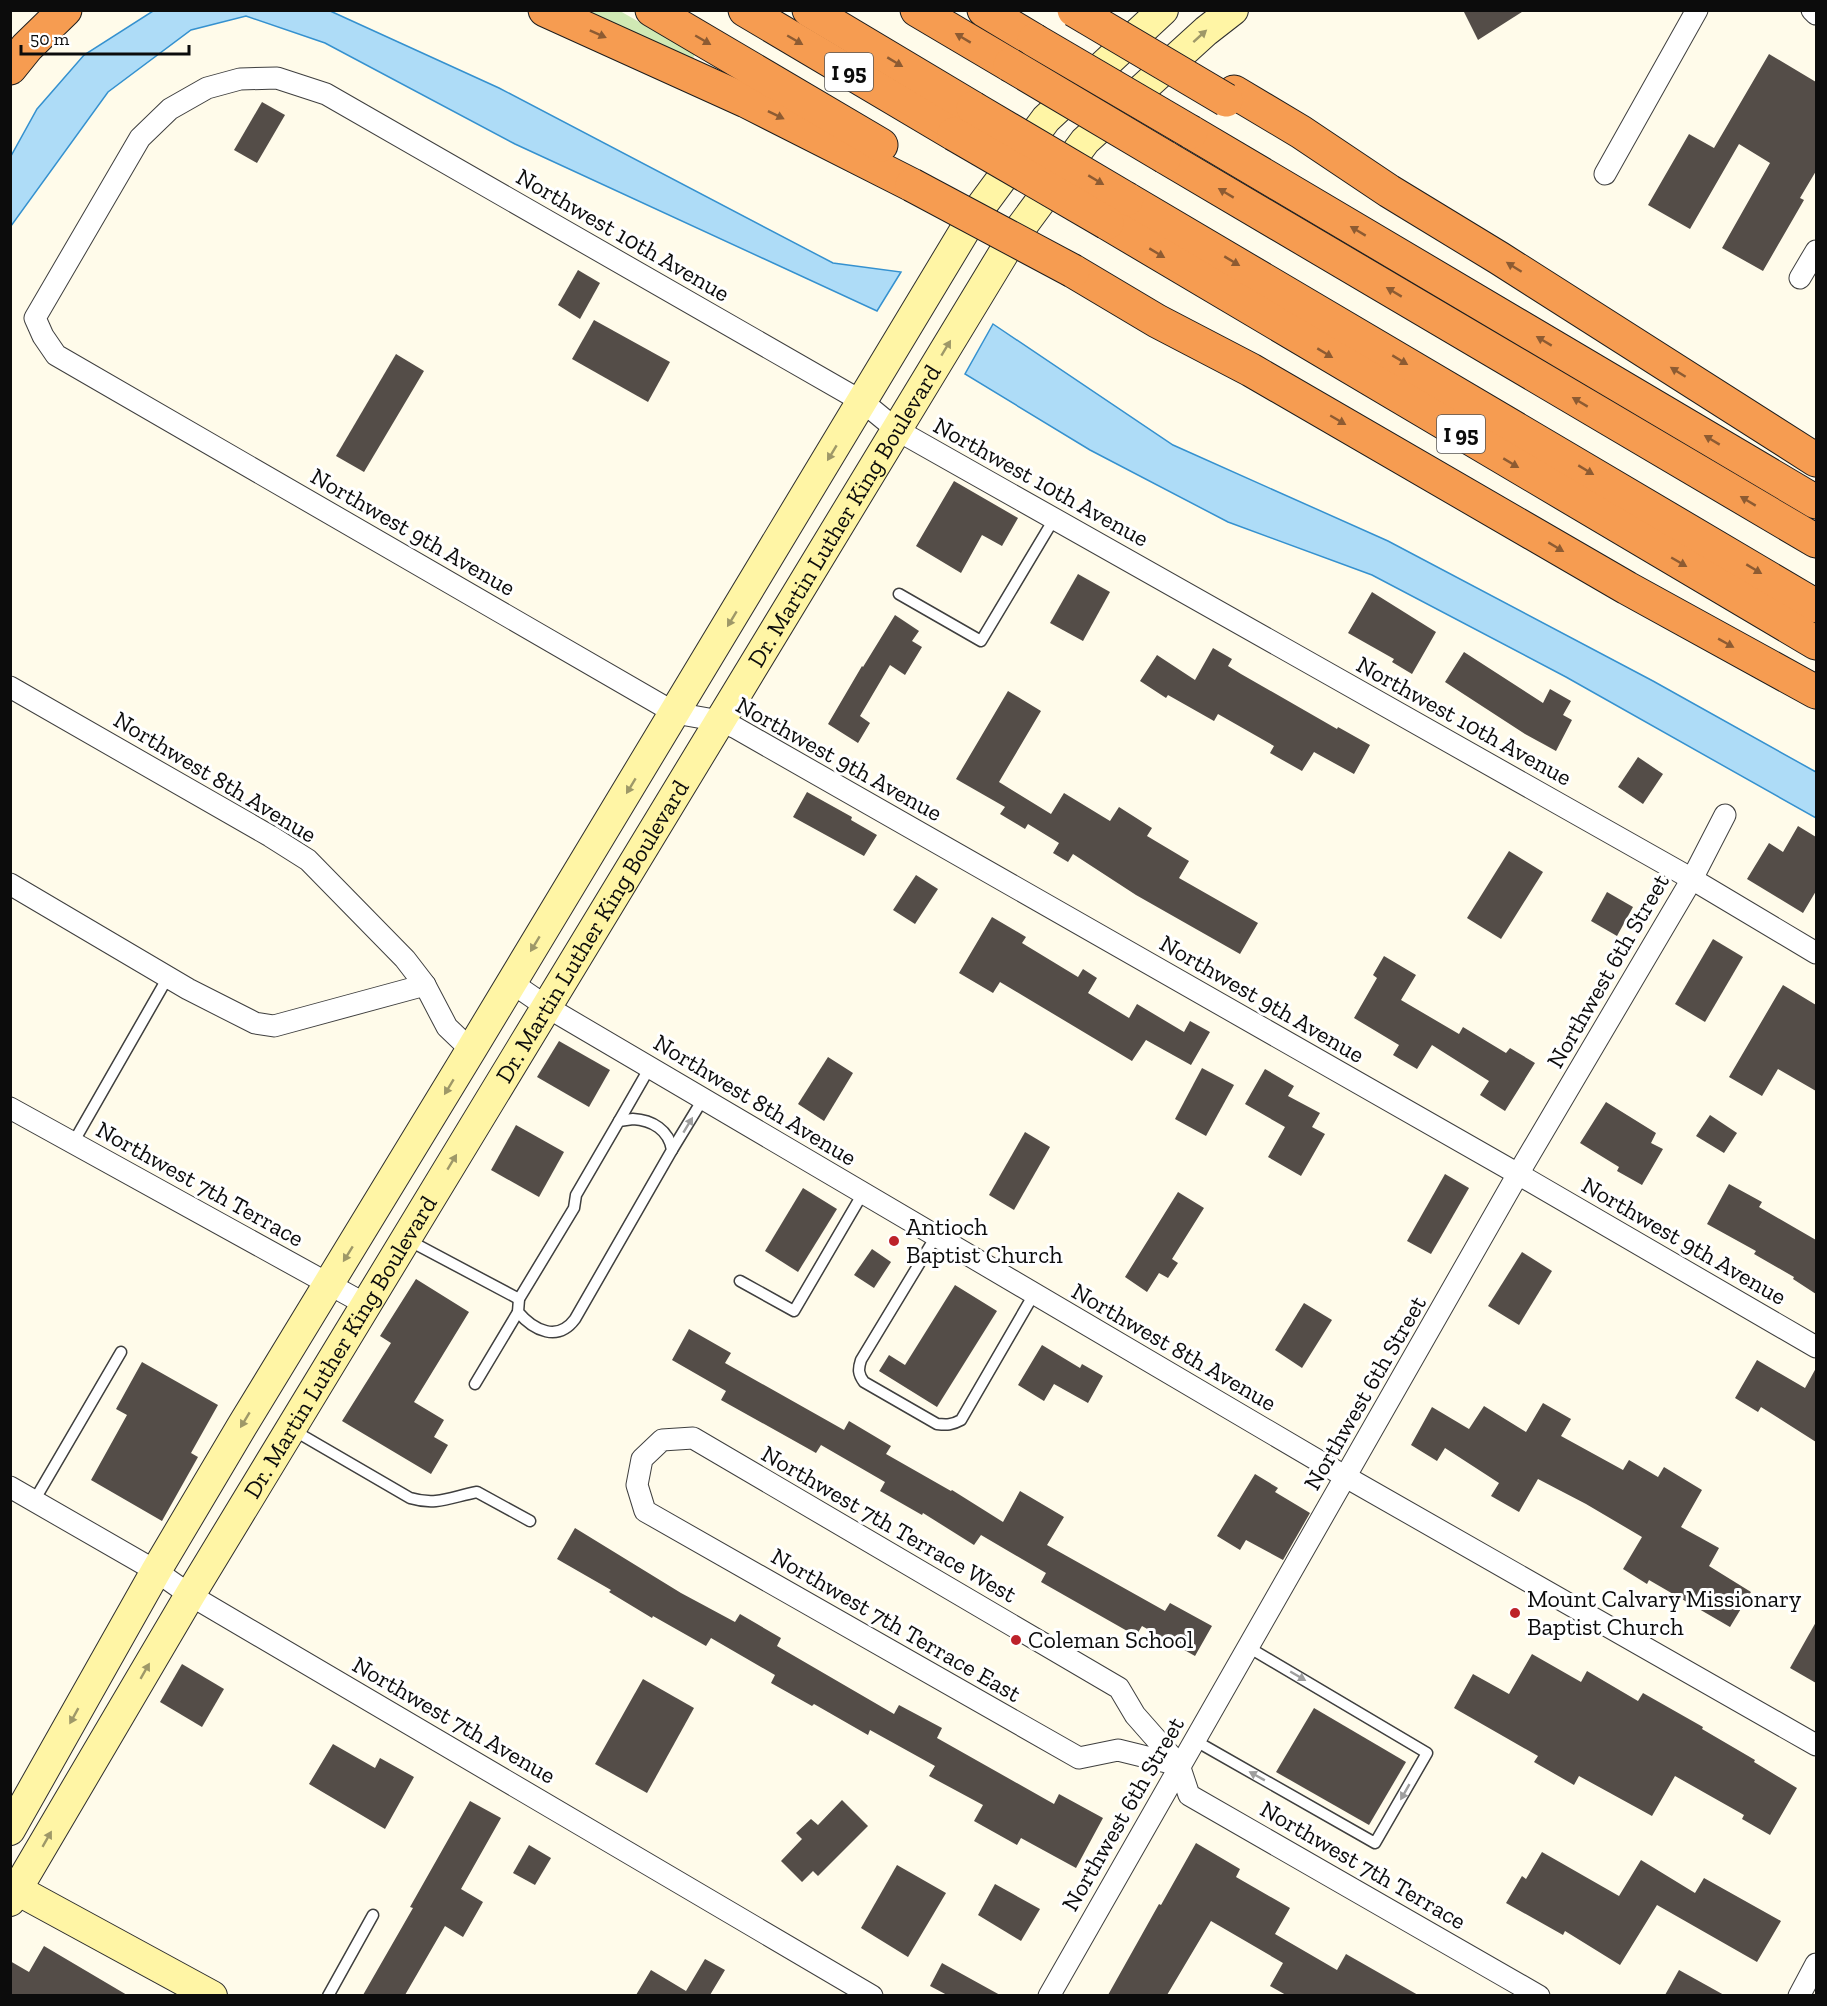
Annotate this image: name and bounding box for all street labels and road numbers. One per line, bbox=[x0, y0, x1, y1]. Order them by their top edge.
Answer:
road number: I 95 bbox=[825, 53, 873, 91]
street label: Northwest 10th Avenue bbox=[511, 162, 735, 308]
street label: Dr. Martin Luther King Boulevard bbox=[741, 359, 947, 672]
street label: Northwest 10th Avenue bbox=[929, 410, 1154, 553]
road number: I 95 bbox=[1437, 415, 1485, 453]
street label: Northwest 9th Avenue bbox=[306, 461, 521, 602]
street label: Northwest 10th Avenue bbox=[1352, 649, 1577, 792]
street label: Northwest 9th Avenue bbox=[731, 690, 947, 827]
street label: Northwest 8th Avenue bbox=[109, 705, 322, 849]
street label: Dr. Martin Luther King Boulevard bbox=[489, 775, 695, 1088]
street label: Northwest 6th Street bbox=[1540, 868, 1675, 1073]
street label: Northwest 9th Avenue bbox=[1155, 928, 1370, 1069]
street label: Northwest 8th Avenue bbox=[649, 1028, 862, 1172]
street label: Northwest 7th Terrace bbox=[91, 1114, 309, 1253]
street label: Northwest 9th Avenue bbox=[1577, 1170, 1792, 1311]
street label: Dr. Martin Luther King Boulevard bbox=[237, 1190, 443, 1503]
street label: Northwest 8th Avenue bbox=[1067, 1276, 1282, 1417]
street label: Northwest 6th Street bbox=[1297, 1290, 1432, 1495]
street label: Northwest 7th Terrace West bbox=[757, 1439, 1022, 1609]
street label: Northwest 7th Terrace East bbox=[766, 1541, 1026, 1708]
street label: Northwest 7th Avenue bbox=[347, 1650, 561, 1790]
street label: Northwest 6th Street bbox=[1055, 1711, 1190, 1916]
street label: Northwest 7th Terrace bbox=[1255, 1794, 1471, 1935]

